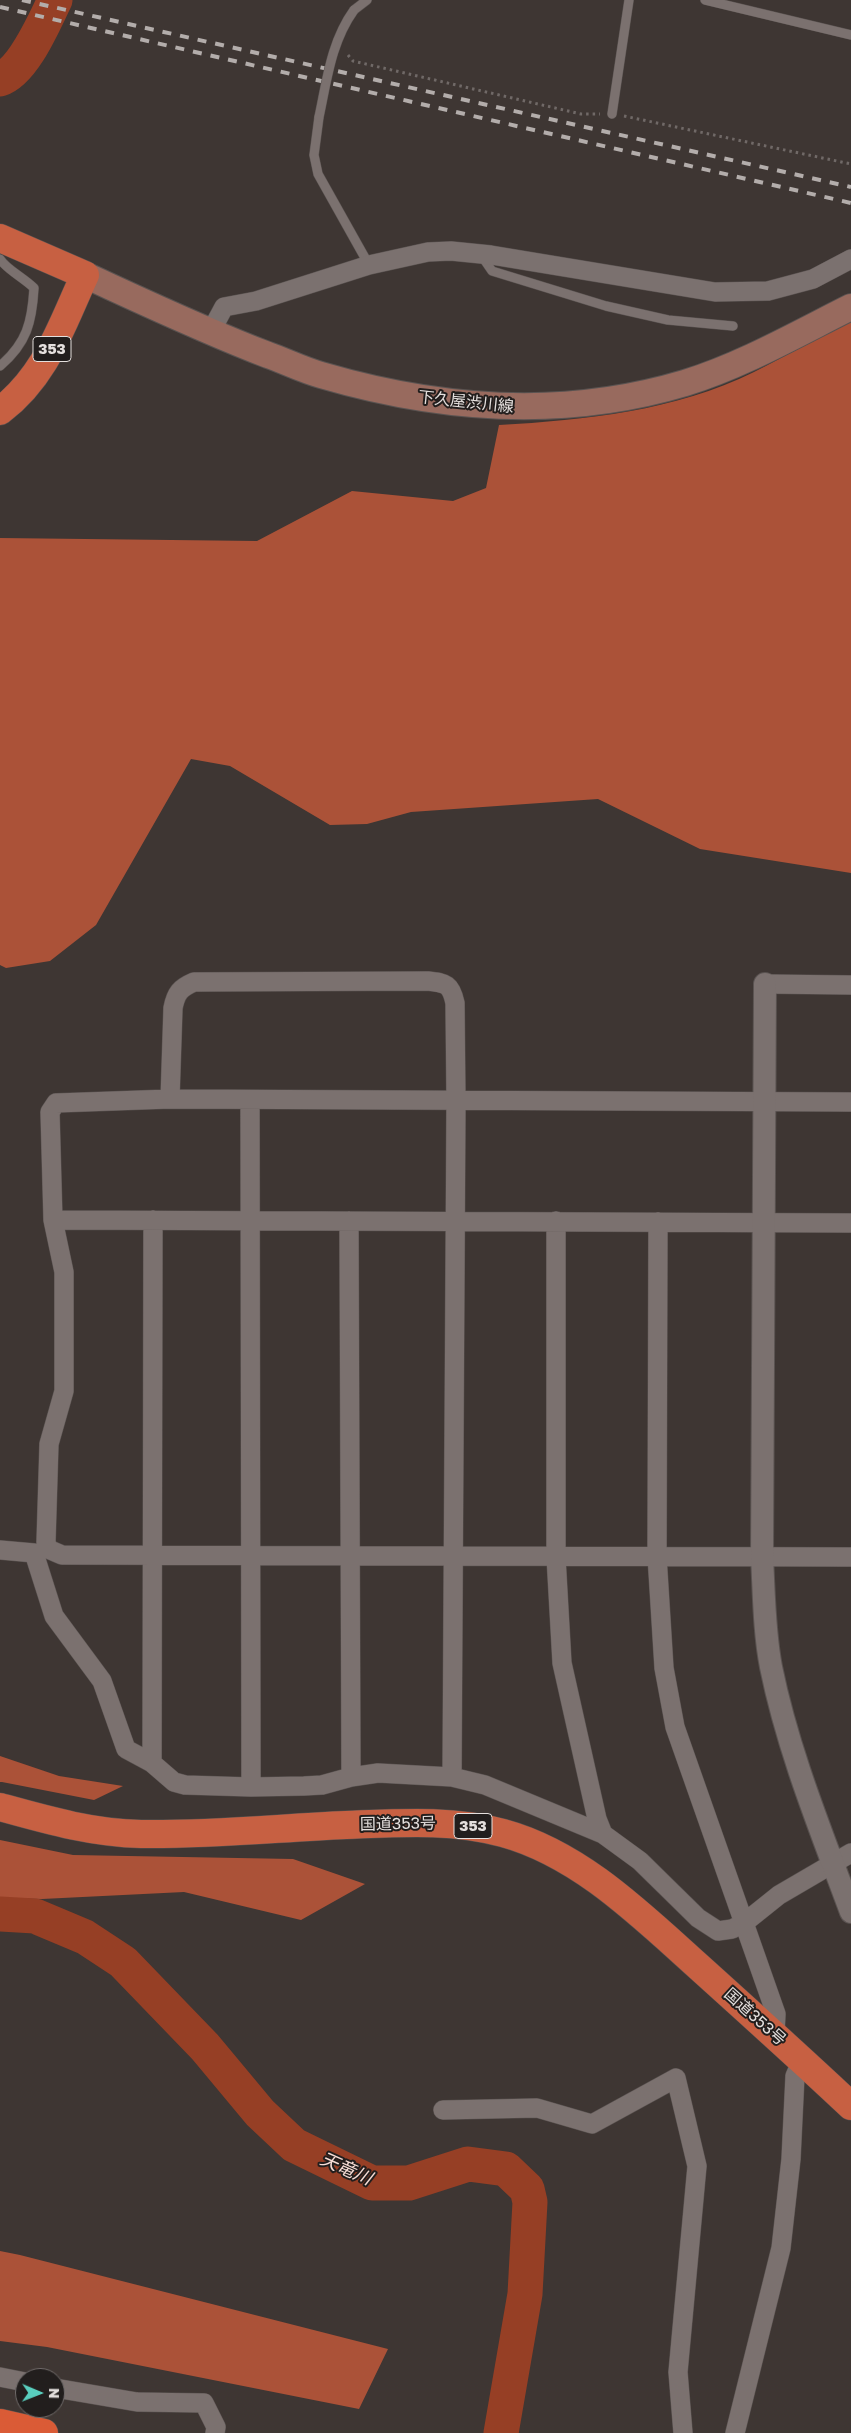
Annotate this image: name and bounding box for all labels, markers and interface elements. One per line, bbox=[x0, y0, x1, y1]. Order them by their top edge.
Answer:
road number: 353 bbox=[33, 336, 71, 362]
street label: 下久屋渋川線 bbox=[417, 387, 515, 417]
street label: 国道353号 bbox=[360, 1814, 436, 1834]
road number: 353 bbox=[454, 1814, 492, 1838]
street label: 国道353号 bbox=[720, 1984, 790, 2050]
water label: 天竜川 bbox=[317, 2148, 375, 2190]
north arrow bbox=[15, 2368, 65, 2418]
text: N bbox=[46, 2388, 63, 2399]

